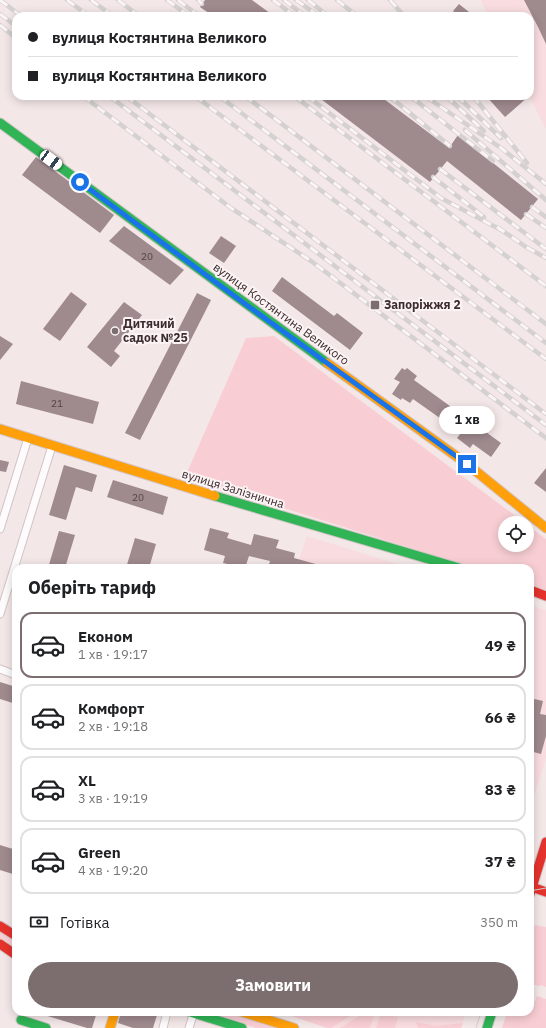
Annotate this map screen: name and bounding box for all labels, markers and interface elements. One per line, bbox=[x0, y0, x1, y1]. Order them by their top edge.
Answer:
text: вулиця Костянтина Великого bbox=[52, 28, 267, 47]
text: вулиця Костянтина Великого bbox=[52, 66, 267, 85]
car bbox=[38, 148, 64, 172]
route start bbox=[71, 173, 89, 191]
house number: 20 bbox=[141, 250, 153, 263]
street label: вулиця Костянтина Великого bbox=[210, 259, 352, 368]
place label: Запоріжжя 2 bbox=[384, 297, 461, 312]
marker: Запоріжжя 2 bbox=[369, 299, 381, 311]
place label: Дитячий садок №25 bbox=[123, 316, 188, 345]
marker: Дитячий садок №25 bbox=[110, 326, 120, 336]
house number: 21 bbox=[51, 397, 63, 410]
callout: 1 хв bbox=[439, 406, 495, 434]
text: 1 хв bbox=[454, 411, 480, 428]
route end bbox=[458, 455, 476, 473]
street label: вулиця Залізнична bbox=[180, 466, 287, 511]
house number: 20 bbox=[132, 491, 144, 504]
map controls bbox=[498, 516, 534, 552]
button: locate bbox=[498, 516, 534, 552]
text: Оберіть тариф bbox=[28, 576, 156, 599]
icon: car bbox=[30, 627, 66, 663]
text: Економ bbox=[78, 627, 133, 646]
text: 49 ₴ bbox=[485, 636, 516, 655]
text: 1 хв · 19:17 bbox=[78, 646, 148, 663]
icon: car bbox=[30, 699, 66, 735]
text: Комфорт bbox=[78, 699, 144, 718]
text: 66 ₴ bbox=[485, 708, 516, 727]
text: 2 хв · 19:18 bbox=[78, 718, 148, 735]
icon: car bbox=[30, 771, 66, 807]
text: XL bbox=[78, 771, 96, 790]
text: 83 ₴ bbox=[485, 780, 516, 799]
text: 3 хв · 19:19 bbox=[78, 790, 148, 807]
icon: car bbox=[30, 843, 66, 879]
text: Green bbox=[78, 843, 121, 862]
text: 37 ₴ bbox=[485, 852, 516, 871]
text: 4 хв · 19:20 bbox=[78, 862, 148, 879]
icon: cash bbox=[28, 911, 50, 933]
text: Готівка bbox=[60, 913, 110, 932]
text: 350 m bbox=[480, 914, 518, 931]
button: Замовити bbox=[28, 962, 518, 1008]

